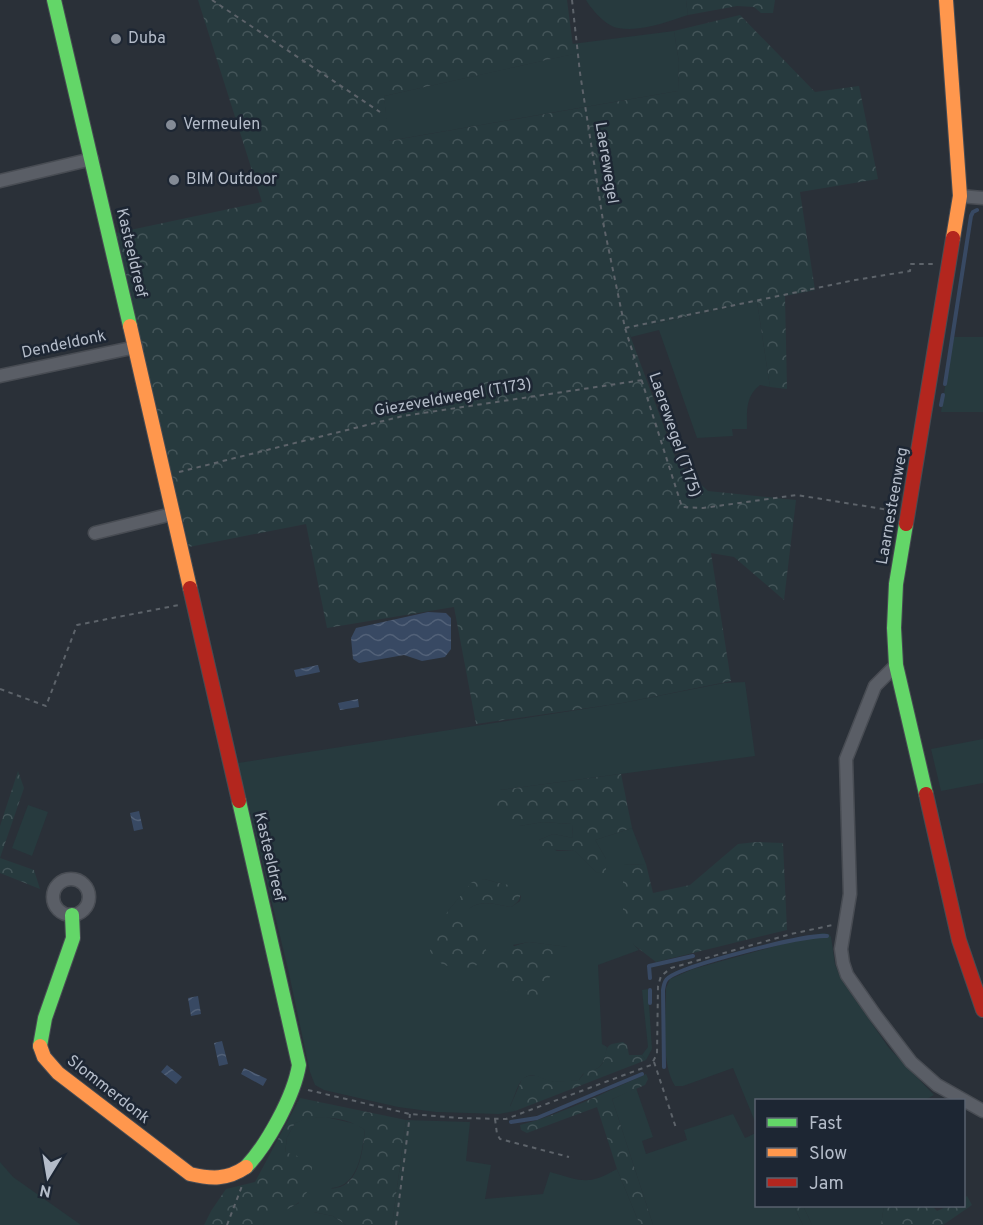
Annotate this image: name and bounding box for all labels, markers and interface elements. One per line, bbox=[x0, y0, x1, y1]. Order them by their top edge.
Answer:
place label: Duba bbox=[128, 29, 166, 49]
marker: Duba bbox=[109, 32, 123, 46]
place label: Vermeulen bbox=[183, 115, 260, 135]
marker: Vermeulen bbox=[164, 118, 178, 132]
street label: Laerewegel bbox=[590, 121, 622, 205]
place label: BIM Outdoor bbox=[186, 170, 277, 190]
marker: BIM Outdoor bbox=[167, 173, 181, 187]
street label: Kasteeldreef bbox=[111, 206, 151, 300]
street label: Dendeldonk bbox=[20, 326, 108, 364]
street label: Laerewegel (T175) bbox=[643, 370, 705, 500]
street label: Giezeveldwegel (T173) bbox=[373, 374, 533, 422]
street label: Laarnesteenweg bbox=[873, 446, 913, 566]
street label: Kasteeldreef bbox=[249, 810, 289, 904]
street label: Slommerdonk bbox=[62, 1051, 154, 1129]
legend bbox=[755, 1099, 965, 1207]
text: Fast bbox=[809, 1113, 842, 1136]
text: Slow bbox=[809, 1143, 847, 1166]
north arrow bbox=[18, 1147, 78, 1207]
text: Jam bbox=[809, 1173, 844, 1196]
text: N bbox=[38, 1179, 53, 1201]

